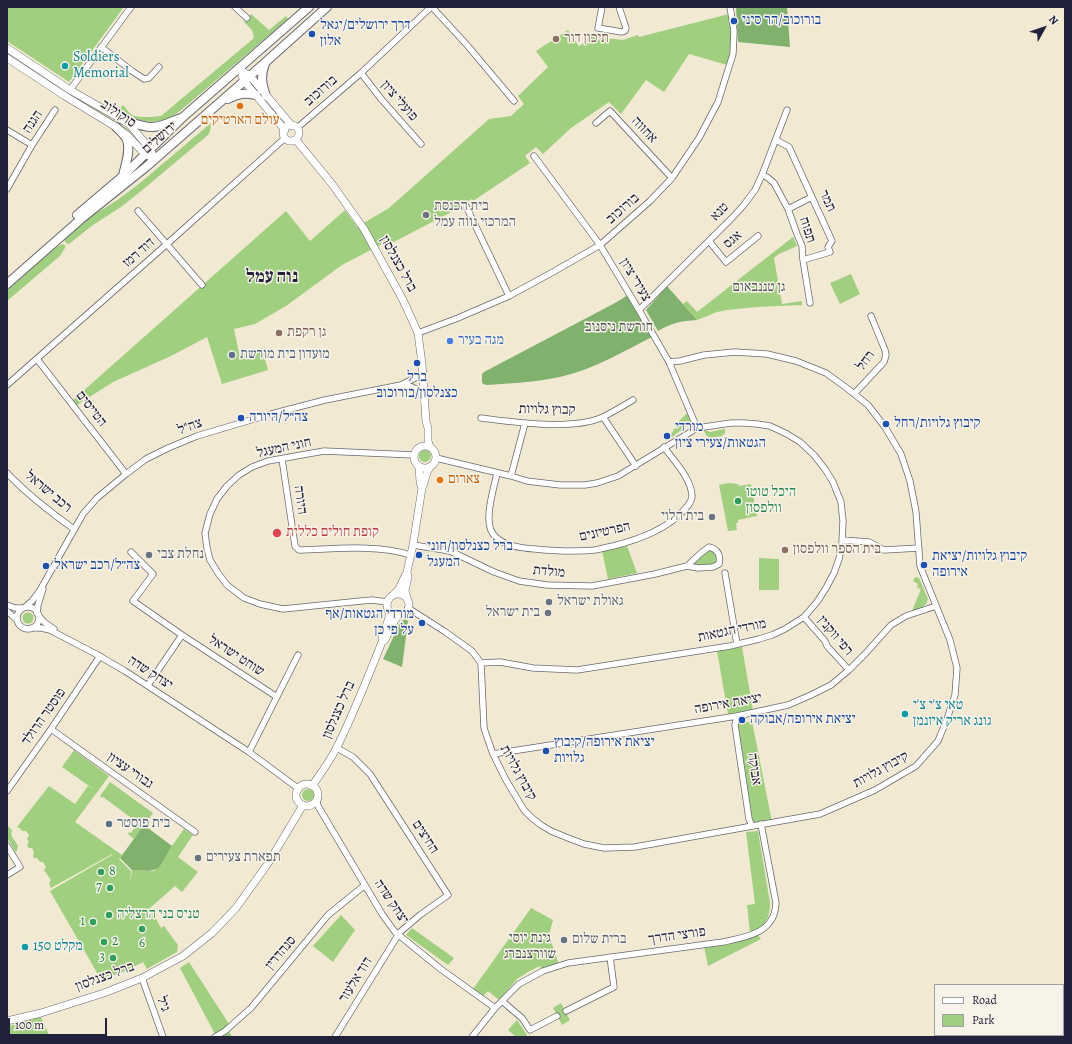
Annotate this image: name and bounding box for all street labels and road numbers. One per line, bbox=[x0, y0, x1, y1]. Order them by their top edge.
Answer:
street label: בורוכוב bbox=[301, 72, 341, 110]
street label: פועלי ציון bbox=[377, 77, 421, 125]
street label: סוקולוב bbox=[97, 96, 139, 132]
street label: הגנה bbox=[19, 107, 47, 137]
street label: אחווה bbox=[628, 113, 660, 147]
street label: ירושלים bbox=[139, 118, 181, 158]
street label: תמר bbox=[815, 187, 839, 215]
street label: בורוכוב bbox=[603, 190, 643, 228]
street label: טנא bbox=[707, 199, 733, 225]
street label: תפוח bbox=[795, 215, 819, 245]
street label: אגס bbox=[720, 227, 746, 253]
street label: ברל כצנלסון bbox=[376, 233, 420, 295]
street label: דוד רמז bbox=[120, 235, 158, 271]
street label: צעירי ציון bbox=[616, 255, 654, 305]
street label: רחל bbox=[853, 348, 879, 374]
street label: הטייסים bbox=[72, 388, 110, 430]
street label: קבוץ גלויות bbox=[518, 401, 576, 419]
street label: צה"ל bbox=[175, 415, 205, 439]
street label: חוני המעגל bbox=[255, 434, 313, 462]
street label: רכב ישראל bbox=[21, 468, 75, 516]
street label: היורה bbox=[290, 484, 310, 516]
street label: הפרטיזנים bbox=[578, 518, 632, 546]
street label: מולדת bbox=[532, 562, 566, 582]
street label: רפי ווקנין bbox=[814, 613, 856, 659]
street label: מורדי הגטאות bbox=[696, 616, 768, 646]
street label: שוחט ישראל bbox=[205, 632, 267, 680]
street label: יצחק שדה bbox=[124, 652, 176, 694]
street label: ברל כצנלסון bbox=[319, 679, 359, 741]
street label: פוסטר הרולד bbox=[18, 685, 70, 749]
street label: יציאת אירופה bbox=[693, 690, 763, 718]
street label: קיבוץ גלויות bbox=[496, 742, 540, 804]
street label: קיבוץ גלויות bbox=[850, 748, 912, 792]
street label: גבורי עציון bbox=[104, 749, 156, 793]
street label: אבוקה bbox=[743, 752, 765, 786]
street label: החיצים bbox=[408, 817, 442, 857]
street label: יצחק שדה bbox=[370, 876, 412, 928]
street label: פורצי הדרך bbox=[647, 924, 707, 948]
street label: סנהדרין bbox=[262, 933, 300, 973]
street label: דוד אלעזר bbox=[336, 954, 376, 1006]
street label: ברל כצנלסון bbox=[73, 959, 137, 995]
street label: גיל bbox=[152, 994, 174, 1014]

